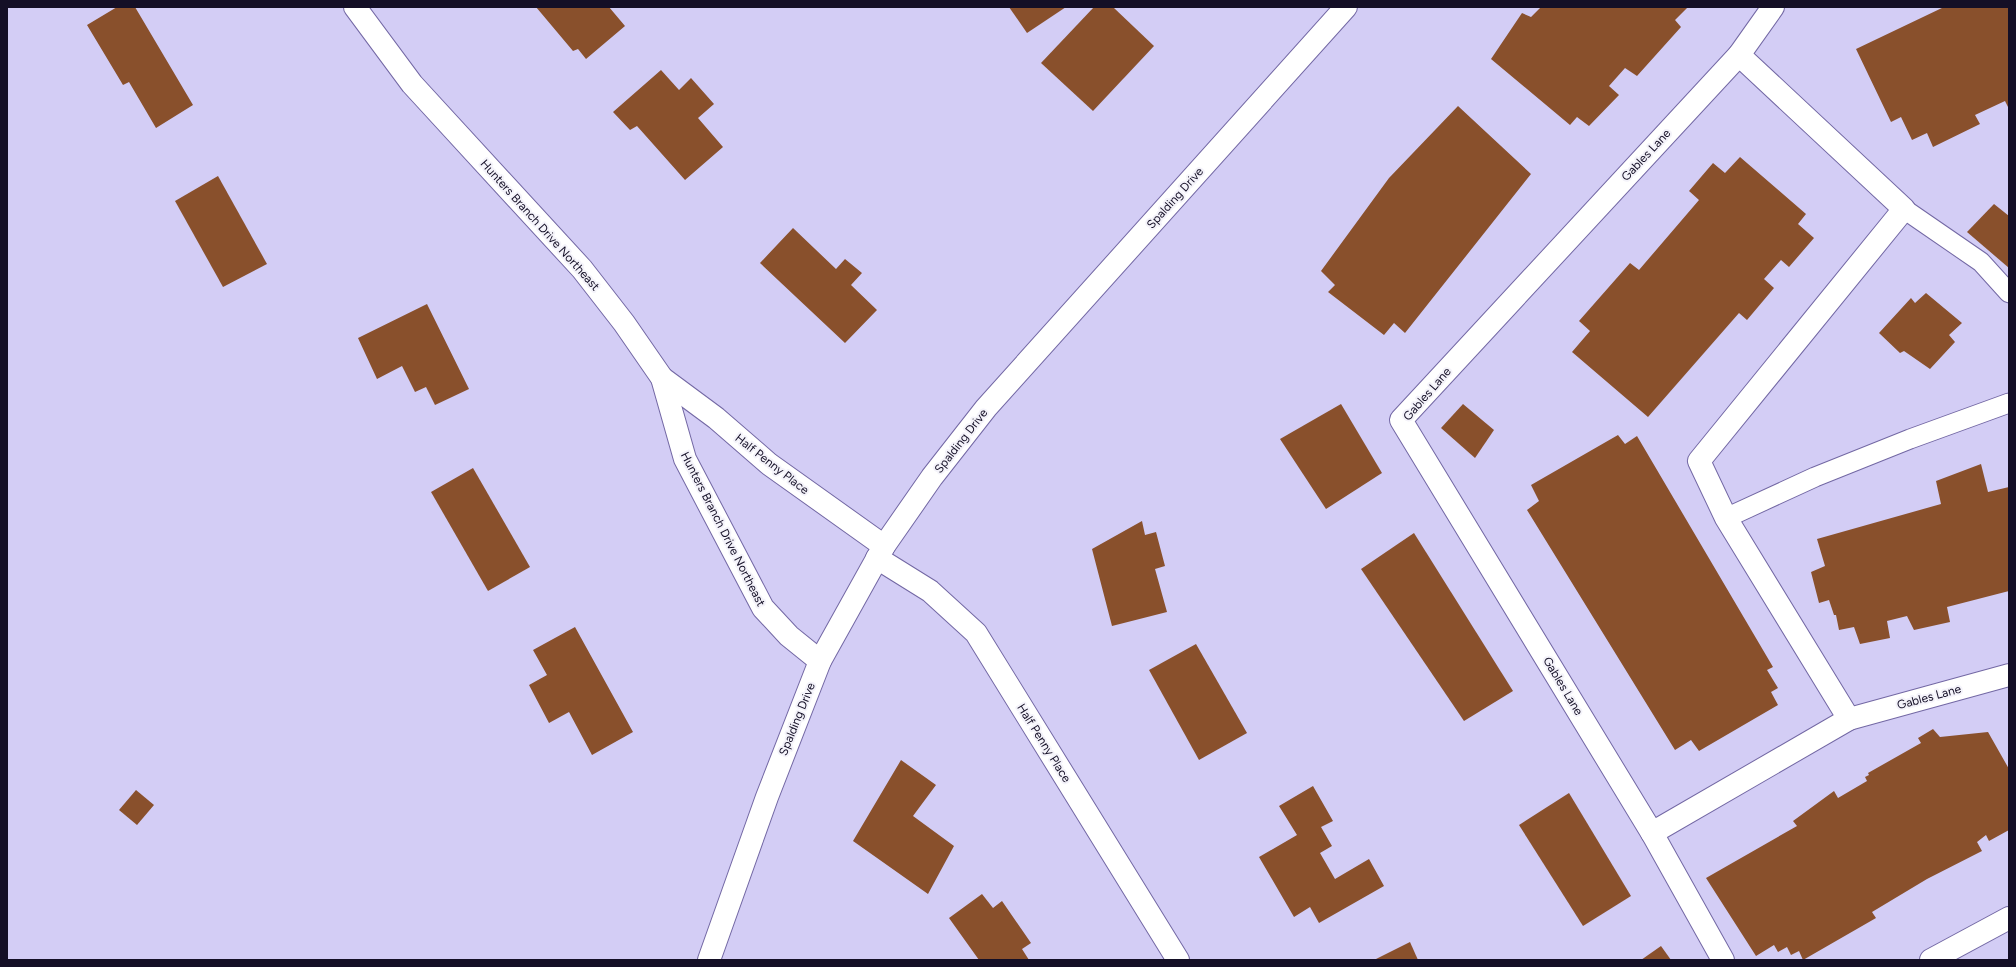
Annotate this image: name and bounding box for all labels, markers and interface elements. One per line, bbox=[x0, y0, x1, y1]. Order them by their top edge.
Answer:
street label: Gables Lane bbox=[1618, 126, 1674, 184]
street label: Hunters Branch Drive Northeast bbox=[477, 157, 603, 294]
street label: Spalding Drive bbox=[1144, 164, 1206, 231]
street label: Gables Lane bbox=[1400, 364, 1454, 423]
street label: Spalding Drive bbox=[932, 406, 991, 476]
street label: Half Penny Place bbox=[732, 431, 812, 497]
street label: Hunters Branch Drive Northeast bbox=[678, 449, 768, 609]
street label: Gables Lane bbox=[1540, 654, 1586, 718]
street label: Spalding Drive bbox=[776, 680, 818, 758]
street label: Gables Lane bbox=[1895, 682, 1963, 712]
street label: Half Penny Place bbox=[1014, 701, 1074, 785]

